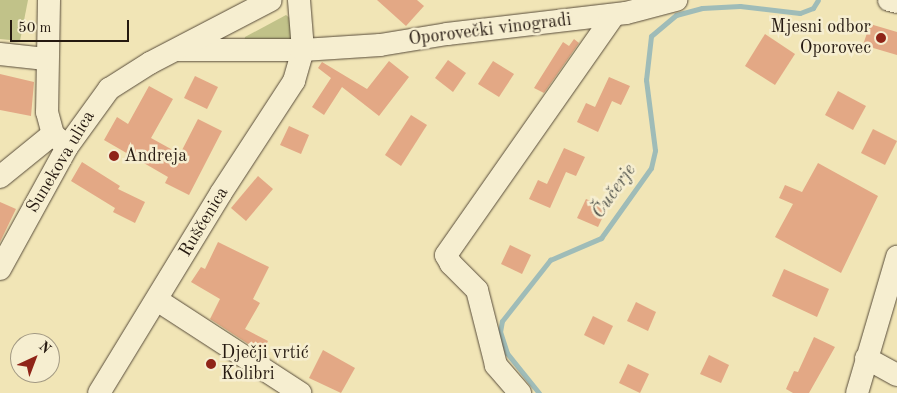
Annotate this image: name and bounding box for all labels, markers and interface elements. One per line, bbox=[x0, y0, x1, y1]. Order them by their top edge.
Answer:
street label: Oporovečki vinogradi bbox=[407, 9, 573, 51]
scale bar bbox=[12, 10, 131, 42]
place label: Mjesni odbor Oporovec bbox=[771, 17, 871, 59]
text: 50 m bbox=[18, 21, 52, 36]
marker: Mjesni odbor Oporovec bbox=[875, 32, 887, 44]
street label: Sunekova ulica bbox=[22, 107, 100, 217]
place label: Andreja bbox=[124, 145, 187, 167]
marker: Andreja bbox=[108, 150, 120, 162]
water label: Čučerje bbox=[588, 160, 642, 224]
street label: Ruščenica bbox=[175, 183, 233, 261]
north arrow bbox=[10, 333, 60, 383]
text: N bbox=[36, 339, 53, 357]
place label: Dječji vrtić Kolibri bbox=[221, 343, 309, 386]
marker: Dječji vrtić Kolibri bbox=[205, 358, 217, 370]

